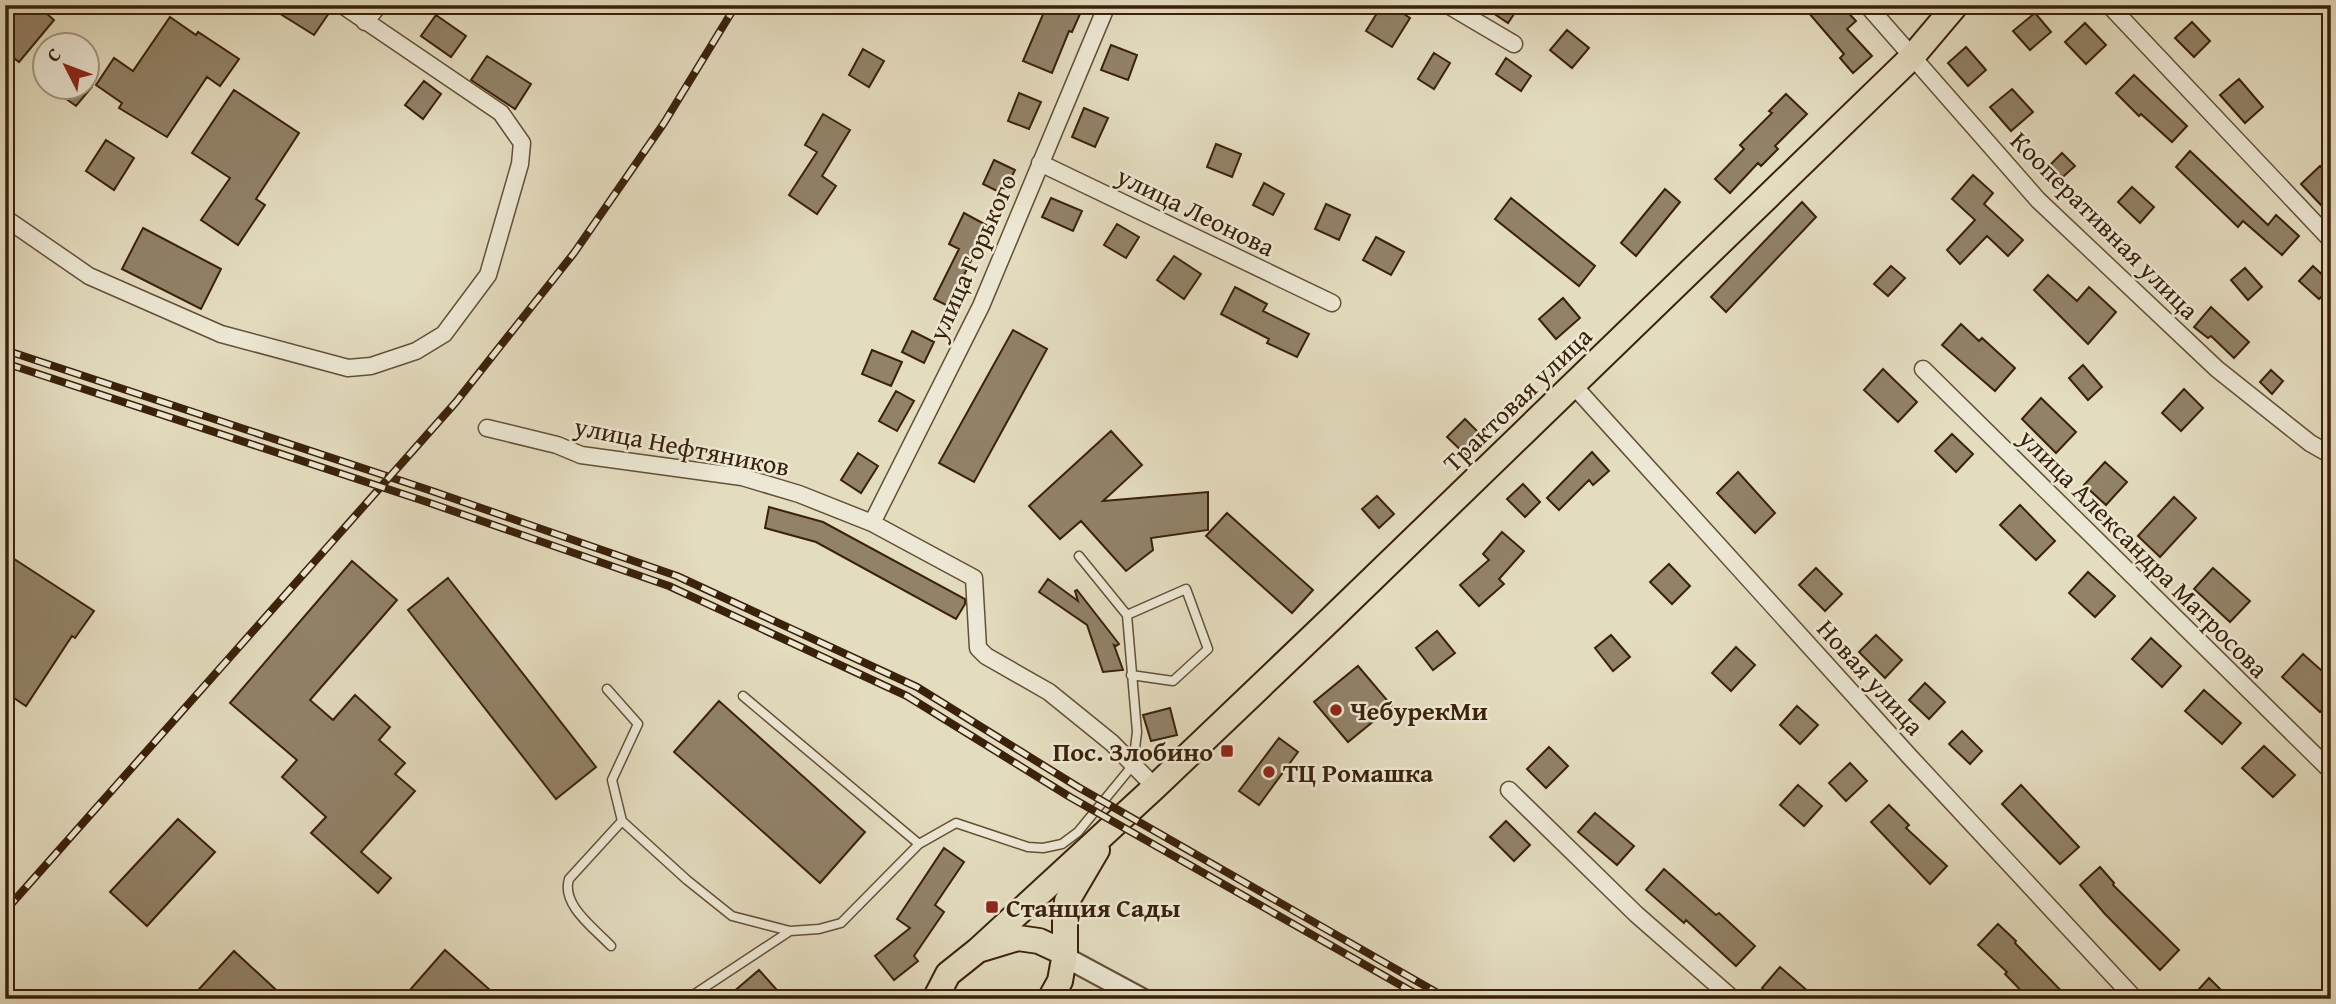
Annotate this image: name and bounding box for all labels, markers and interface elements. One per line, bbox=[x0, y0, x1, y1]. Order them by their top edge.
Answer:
north arrow bbox=[32, 32, 102, 102]
text: С bbox=[39, 41, 68, 68]
street label: Кооперативная улица bbox=[2002, 122, 2209, 329]
street label: улица Леонова bbox=[1110, 155, 1282, 266]
street label: улица Горького bbox=[917, 167, 1026, 348]
street label: Трактовая улица bbox=[1433, 317, 1601, 481]
street label: улица Нефтяников bbox=[570, 406, 793, 486]
street label: улица Александра Матросова bbox=[2009, 418, 2278, 687]
street label: Новая улица bbox=[1808, 610, 1934, 744]
place label: ЧебурекМи bbox=[1350, 691, 1488, 730]
marker: ЧебурекМи bbox=[1328, 702, 1344, 718]
place label: Пос. Злобино bbox=[1053, 732, 1213, 771]
marker: Пос. Злобино bbox=[1219, 743, 1235, 759]
place label: ТЦ Ромашка bbox=[1283, 753, 1434, 792]
marker: ТЦ Ромашка bbox=[1261, 764, 1277, 780]
place label: Станция Сады bbox=[1006, 888, 1180, 927]
marker: Станция Сады bbox=[984, 899, 1000, 915]

